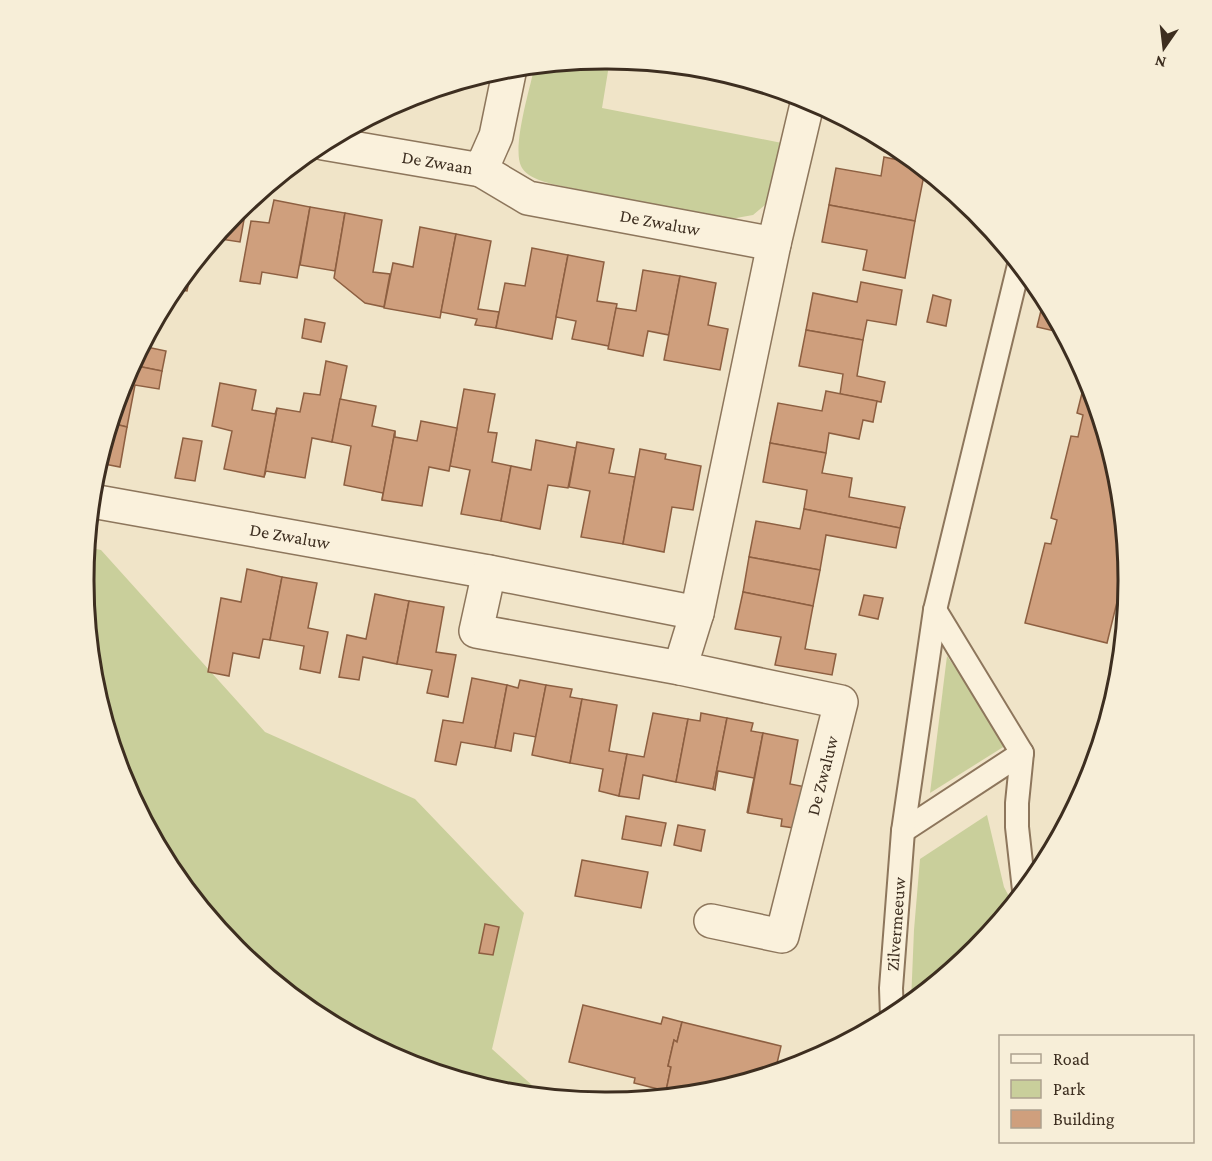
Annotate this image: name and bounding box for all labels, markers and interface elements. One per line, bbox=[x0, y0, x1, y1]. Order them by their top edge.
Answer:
north arrow bbox=[1134, 18, 1194, 78]
text: N bbox=[1153, 52, 1168, 72]
street label: De Zwaan bbox=[400, 147, 475, 179]
street label: De Zwaluw bbox=[618, 205, 703, 240]
street label: De Zwaluw bbox=[248, 519, 332, 554]
street label: De Zwaluw bbox=[803, 733, 842, 817]
street label: Zilvermeeuw bbox=[882, 876, 910, 972]
legend bbox=[999, 1035, 1194, 1143]
text: Road bbox=[1053, 1049, 1090, 1069]
text: Park bbox=[1053, 1079, 1085, 1099]
text: Building bbox=[1053, 1109, 1115, 1129]

